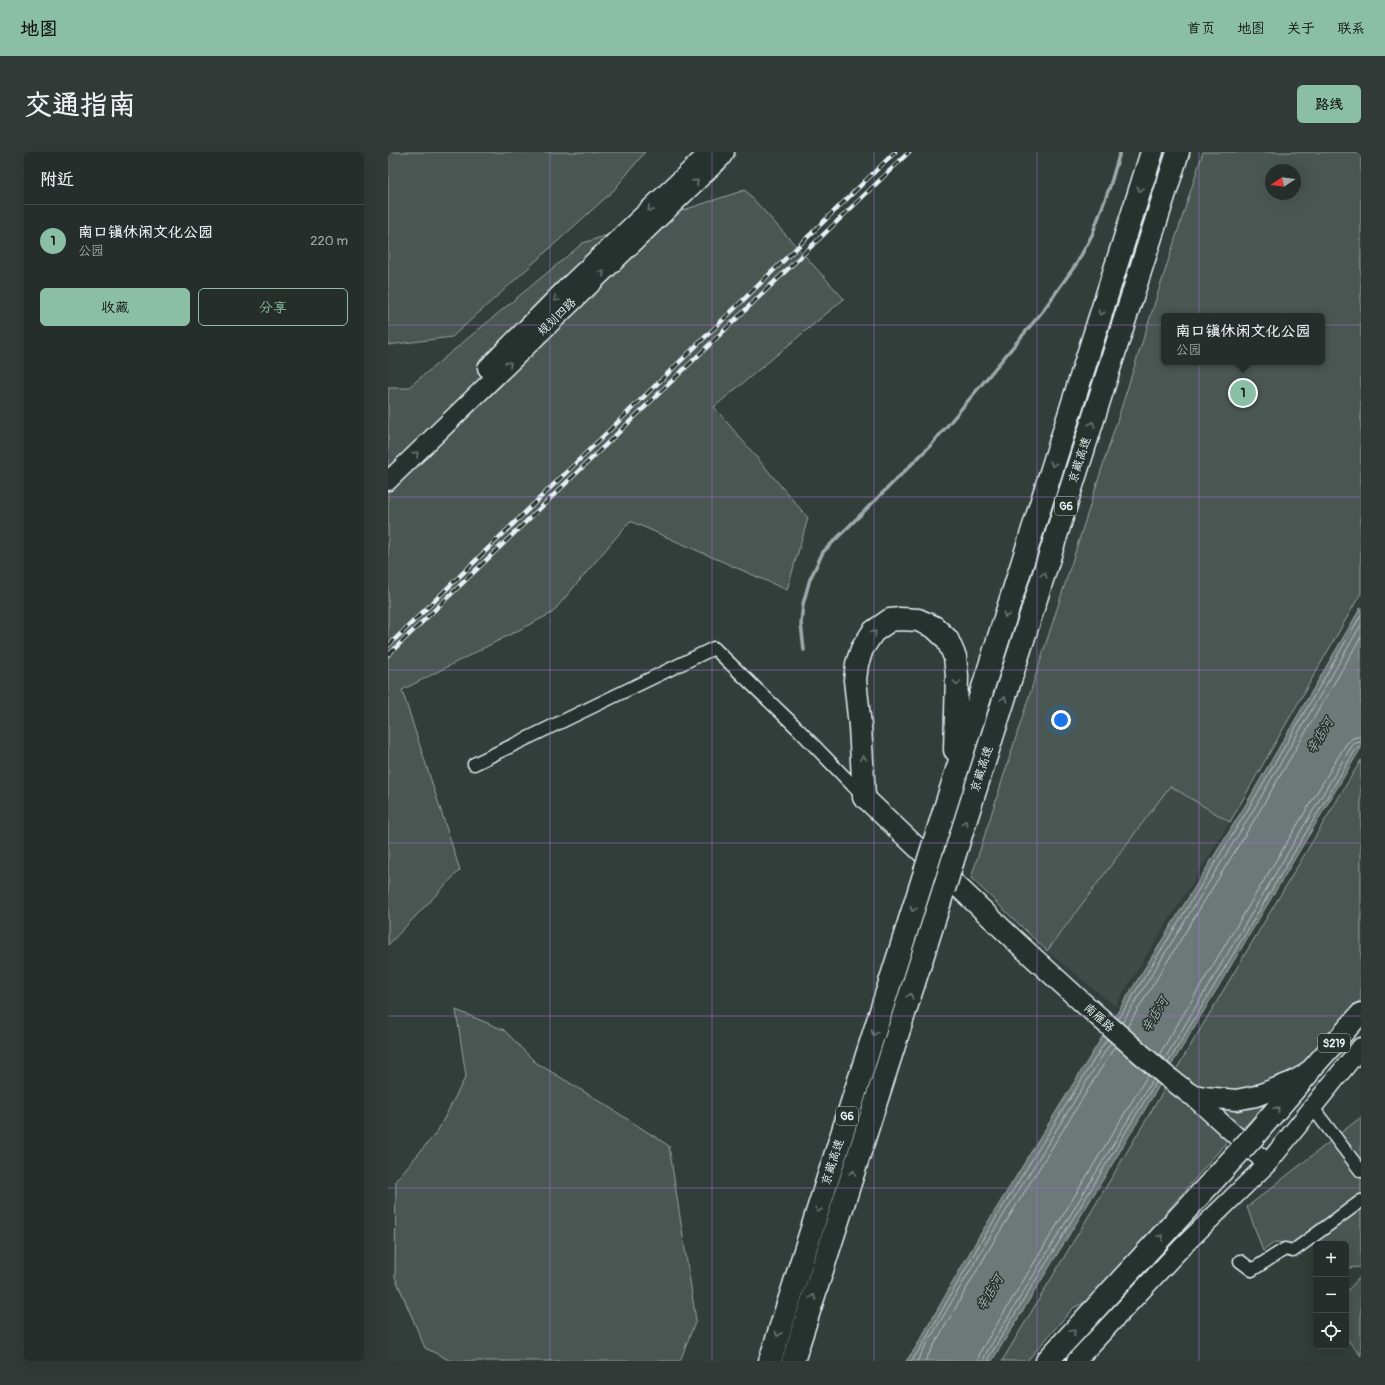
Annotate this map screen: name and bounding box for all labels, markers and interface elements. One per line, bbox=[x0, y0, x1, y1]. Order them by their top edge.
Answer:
text: 地图 bbox=[20, 17, 58, 41]
text: 首页 bbox=[1187, 20, 1215, 37]
text: 地图 bbox=[1237, 20, 1265, 37]
text: 关于 bbox=[1287, 20, 1315, 37]
text: 联系 bbox=[1337, 20, 1365, 37]
button: 路线 bbox=[1297, 85, 1361, 123]
text: 交通指南 bbox=[24, 88, 136, 123]
north arrow bbox=[1265, 164, 1301, 200]
text: 附近 bbox=[40, 169, 74, 190]
one-way arrow bbox=[691, 180, 699, 187]
one-way arrow bbox=[1136, 186, 1145, 193]
one-way arrow bbox=[647, 204, 655, 211]
text: 南口镇休闲文化公园 bbox=[78, 223, 213, 242]
text: 1 bbox=[50, 233, 56, 249]
text: 220 m bbox=[310, 233, 348, 249]
text: 公园 bbox=[78, 243, 104, 259]
one-way arrow bbox=[598, 271, 605, 278]
button: 收藏 bbox=[40, 288, 190, 326]
button: 分享 bbox=[198, 288, 348, 326]
one-way arrow bbox=[553, 294, 561, 302]
street label: 规划四路 bbox=[535, 295, 579, 339]
one-way arrow bbox=[1097, 310, 1106, 317]
popup bbox=[1161, 313, 1325, 365]
text: 南口镇休闲文化公园 bbox=[1175, 322, 1311, 341]
text: 公园 bbox=[1175, 342, 1202, 358]
one-way arrow bbox=[504, 361, 512, 369]
pin: 1 bbox=[1230, 378, 1256, 408]
one-way arrow bbox=[1087, 421, 1096, 428]
street label: 京藏高速 bbox=[1065, 435, 1095, 485]
one-way arrow bbox=[411, 451, 419, 459]
one-way arrow bbox=[1049, 460, 1058, 467]
road number: G6 bbox=[1055, 497, 1077, 515]
one-way arrow bbox=[1039, 572, 1048, 579]
one-way arrow bbox=[1002, 611, 1011, 618]
one-way arrow bbox=[869, 630, 876, 638]
one-way arrow bbox=[953, 680, 961, 686]
one-way arrow bbox=[1000, 696, 1008, 703]
your location bbox=[1051, 710, 1071, 730]
water label: 辛店河 bbox=[1303, 713, 1338, 757]
street label: 京藏高速 bbox=[967, 744, 997, 794]
one-way arrow bbox=[858, 755, 867, 761]
one-way arrow bbox=[960, 819, 969, 826]
one-way arrow bbox=[909, 905, 918, 912]
water label: 辛店河 bbox=[1138, 992, 1173, 1036]
one-way arrow bbox=[905, 993, 914, 1000]
street label: 南雁路 bbox=[1081, 1000, 1117, 1036]
one-way arrow bbox=[870, 1029, 879, 1036]
road number: S219 bbox=[1318, 1034, 1350, 1052]
one-way arrow bbox=[1273, 1106, 1280, 1113]
road number: G6 bbox=[836, 1107, 858, 1125]
street label: 京藏高速 bbox=[818, 1137, 848, 1187]
one-way arrow bbox=[848, 1170, 857, 1177]
one-way arrow bbox=[814, 1206, 822, 1213]
one-way arrow bbox=[1156, 1234, 1163, 1241]
map controls bbox=[1313, 1241, 1349, 1349]
button: + bbox=[1313, 1241, 1349, 1277]
water label: 辛店河 bbox=[973, 1270, 1008, 1314]
button: − bbox=[1313, 1277, 1349, 1313]
one-way arrow bbox=[809, 1294, 817, 1301]
button: locate bbox=[1313, 1313, 1349, 1349]
one-way arrow bbox=[1068, 1329, 1076, 1337]
one-way arrow bbox=[774, 1330, 783, 1337]

